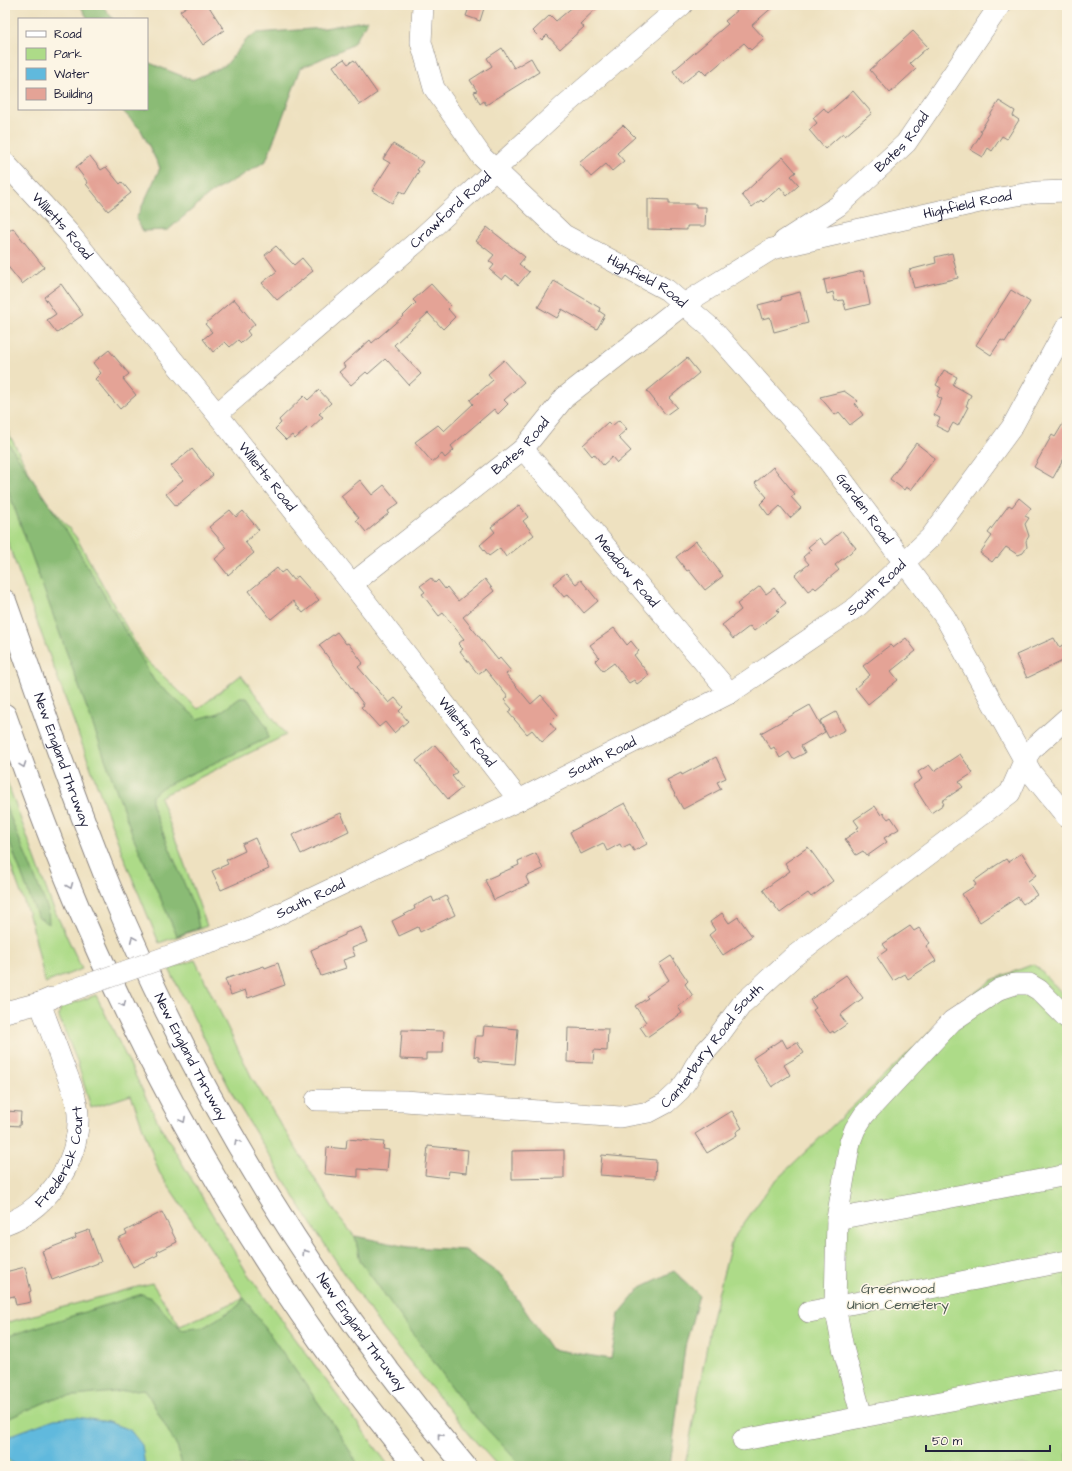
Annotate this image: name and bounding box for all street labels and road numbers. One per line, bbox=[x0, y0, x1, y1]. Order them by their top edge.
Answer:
street label: Bates Road bbox=[870, 108, 934, 177]
street label: Crawford Road bbox=[406, 168, 496, 254]
street label: Highfield Road bbox=[921, 186, 1013, 224]
street label: Willetts Road bbox=[27, 188, 97, 264]
street label: Highfield Road bbox=[603, 250, 691, 313]
street label: Bates Road bbox=[487, 413, 554, 480]
street label: Willetts Road bbox=[233, 438, 301, 516]
street label: Garden Road bbox=[831, 469, 897, 548]
street label: Meadow Road bbox=[590, 530, 663, 612]
street label: South Road bbox=[843, 555, 911, 621]
street label: New England Thruway bbox=[28, 690, 95, 831]
street label: Willetts Road bbox=[433, 693, 500, 771]
street label: South Road bbox=[565, 732, 640, 784]
street label: South Road bbox=[273, 874, 349, 924]
street label: Canterbury Road South bbox=[656, 979, 768, 1113]
street label: New England Thruway bbox=[149, 990, 232, 1125]
street label: Frederick Court bbox=[30, 1105, 88, 1213]
street label: New England Thruway bbox=[311, 1269, 411, 1396]

